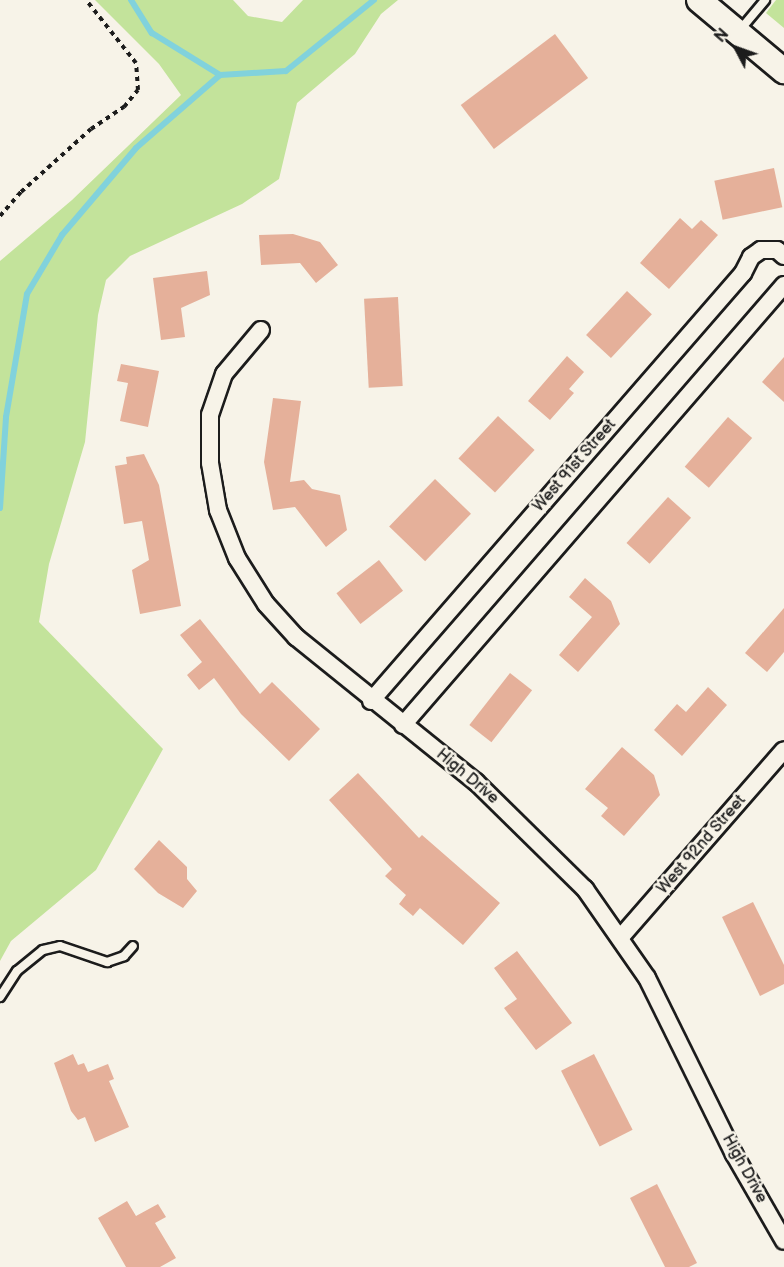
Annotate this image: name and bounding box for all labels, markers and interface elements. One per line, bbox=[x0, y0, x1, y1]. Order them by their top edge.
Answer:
north arrow bbox=[706, 18, 766, 78]
text: N bbox=[711, 25, 733, 47]
street label: West 91st Street bbox=[529, 416, 621, 516]
street label: High Drive bbox=[432, 745, 502, 809]
street label: West 92nd Street bbox=[654, 791, 750, 899]
street label: High Drive bbox=[717, 1131, 771, 1207]

